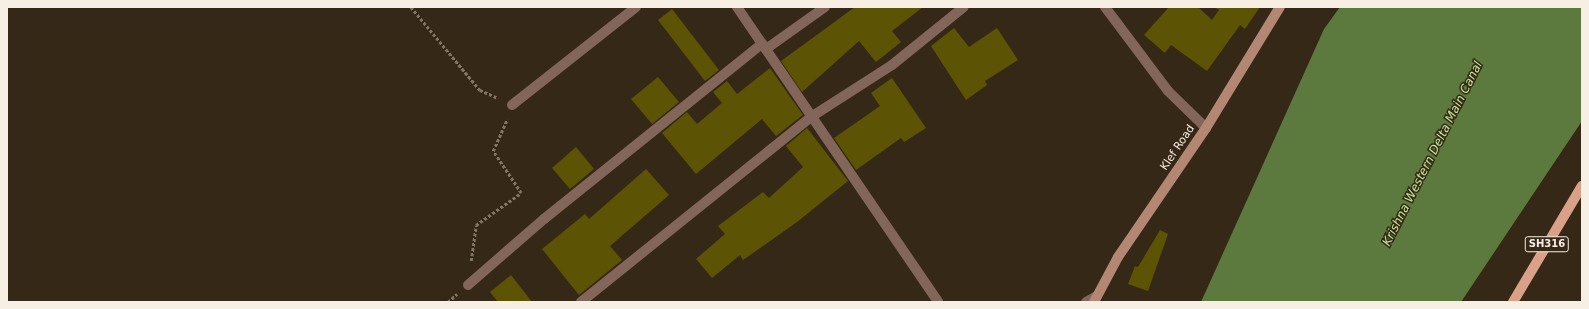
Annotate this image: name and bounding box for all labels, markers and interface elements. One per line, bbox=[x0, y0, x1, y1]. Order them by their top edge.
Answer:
water label: Krishna Western Delta Main Canal bbox=[1380, 59, 1486, 249]
street label: Klef Road bbox=[1158, 123, 1198, 173]
road number: SH316 bbox=[1524, 236, 1570, 252]

